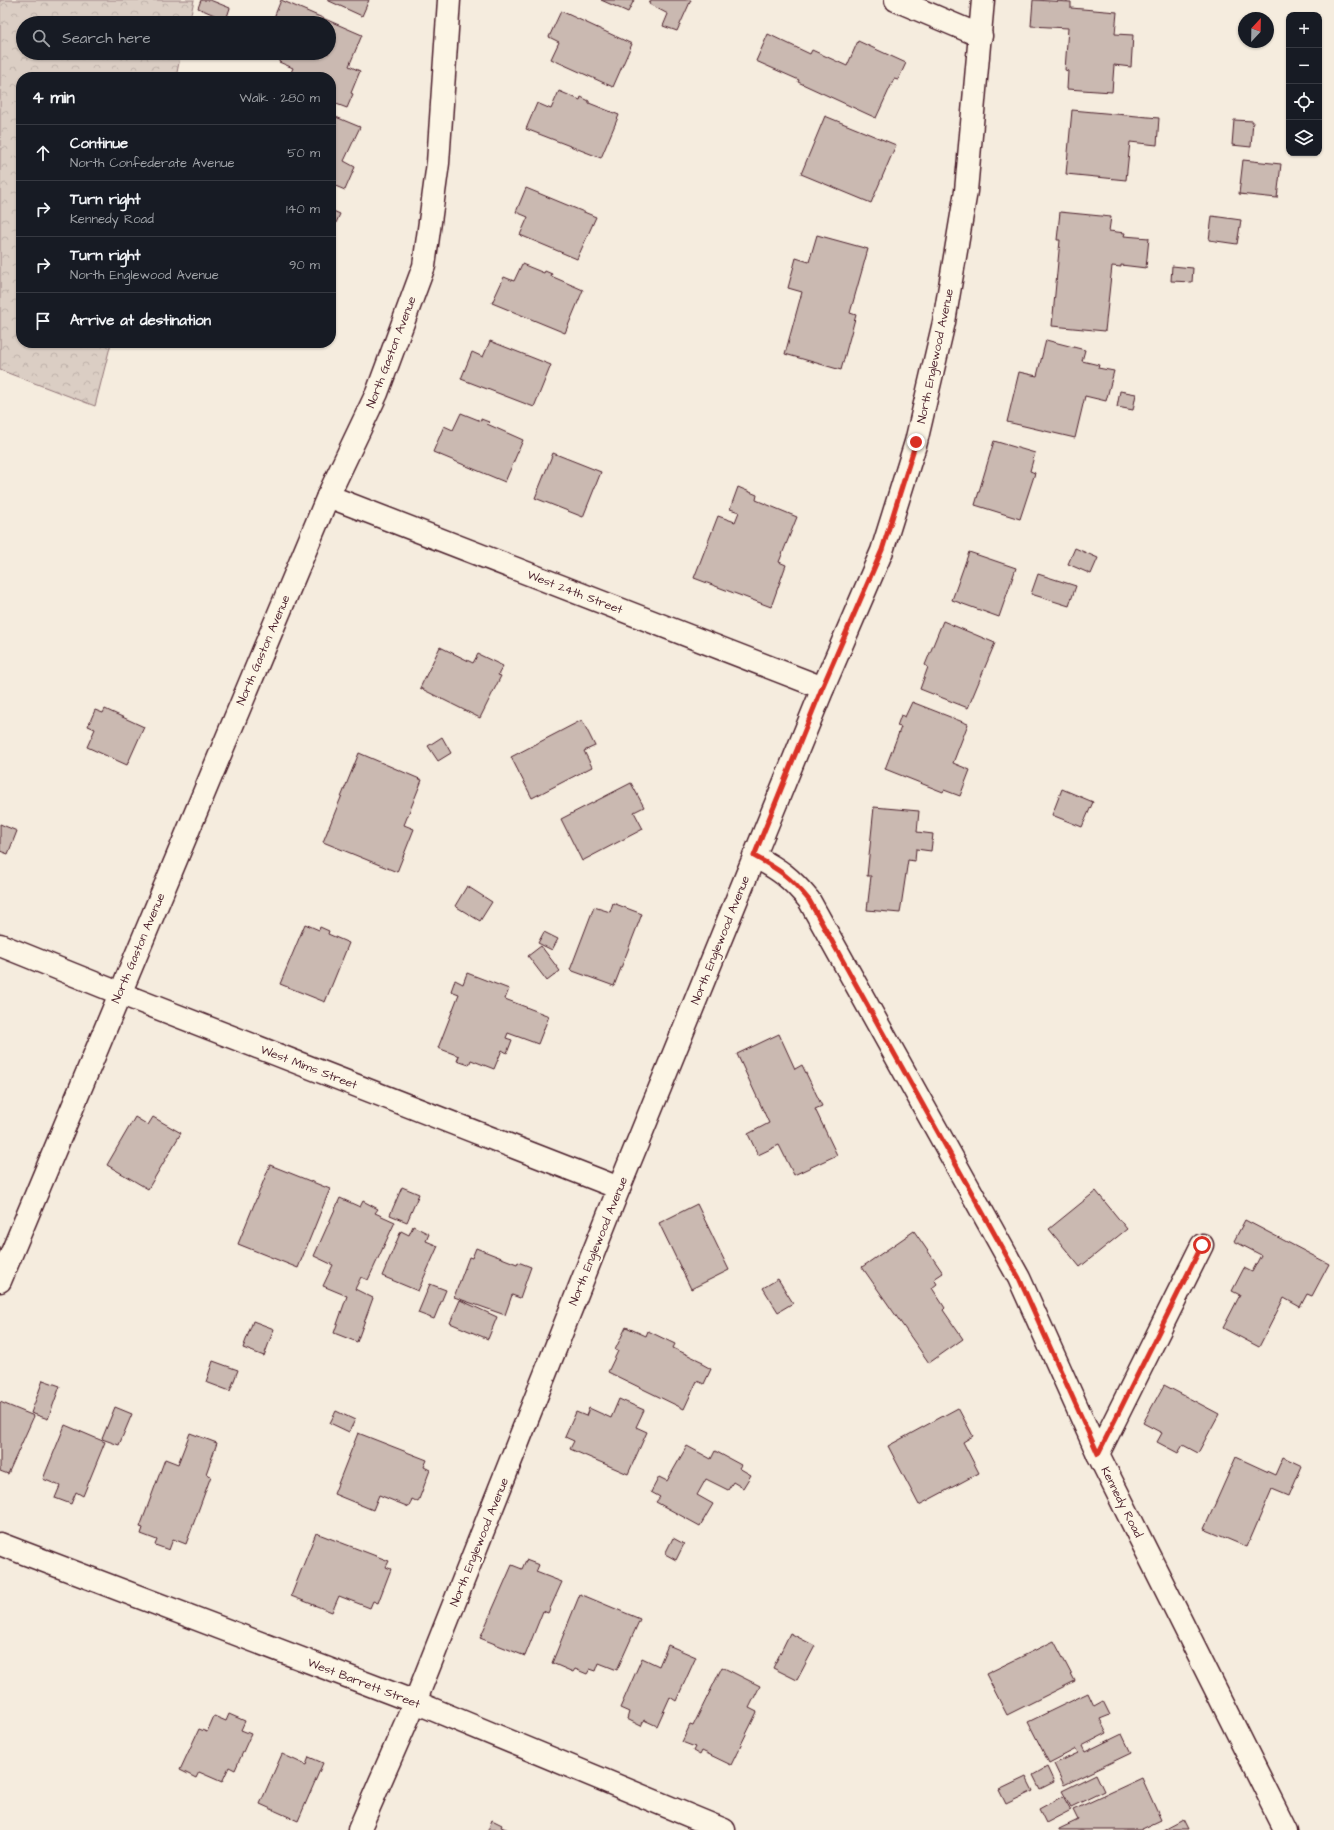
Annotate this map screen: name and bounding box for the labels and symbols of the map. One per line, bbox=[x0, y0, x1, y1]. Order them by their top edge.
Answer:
north arrow bbox=[1238, 12, 1274, 48]
street label: North Englewood Avenue bbox=[913, 287, 959, 425]
street label: North Gaston Avenue bbox=[362, 293, 421, 410]
route end bbox=[907, 433, 925, 451]
street label: West 24th Street bbox=[525, 566, 625, 619]
street label: North Gaston Avenue bbox=[233, 592, 295, 708]
street label: North Englewood Avenue bbox=[687, 873, 755, 1007]
street label: North Gaston Avenue bbox=[108, 890, 170, 1006]
street label: West Mims Street bbox=[258, 1041, 360, 1094]
street label: North Englewood Avenue bbox=[565, 1174, 633, 1308]
route start bbox=[1193, 1236, 1211, 1254]
street label: Kennedy Road bbox=[1096, 1464, 1147, 1541]
street label: North Englewood Avenue bbox=[446, 1475, 514, 1609]
street label: West Barrett Street bbox=[305, 1654, 423, 1713]

